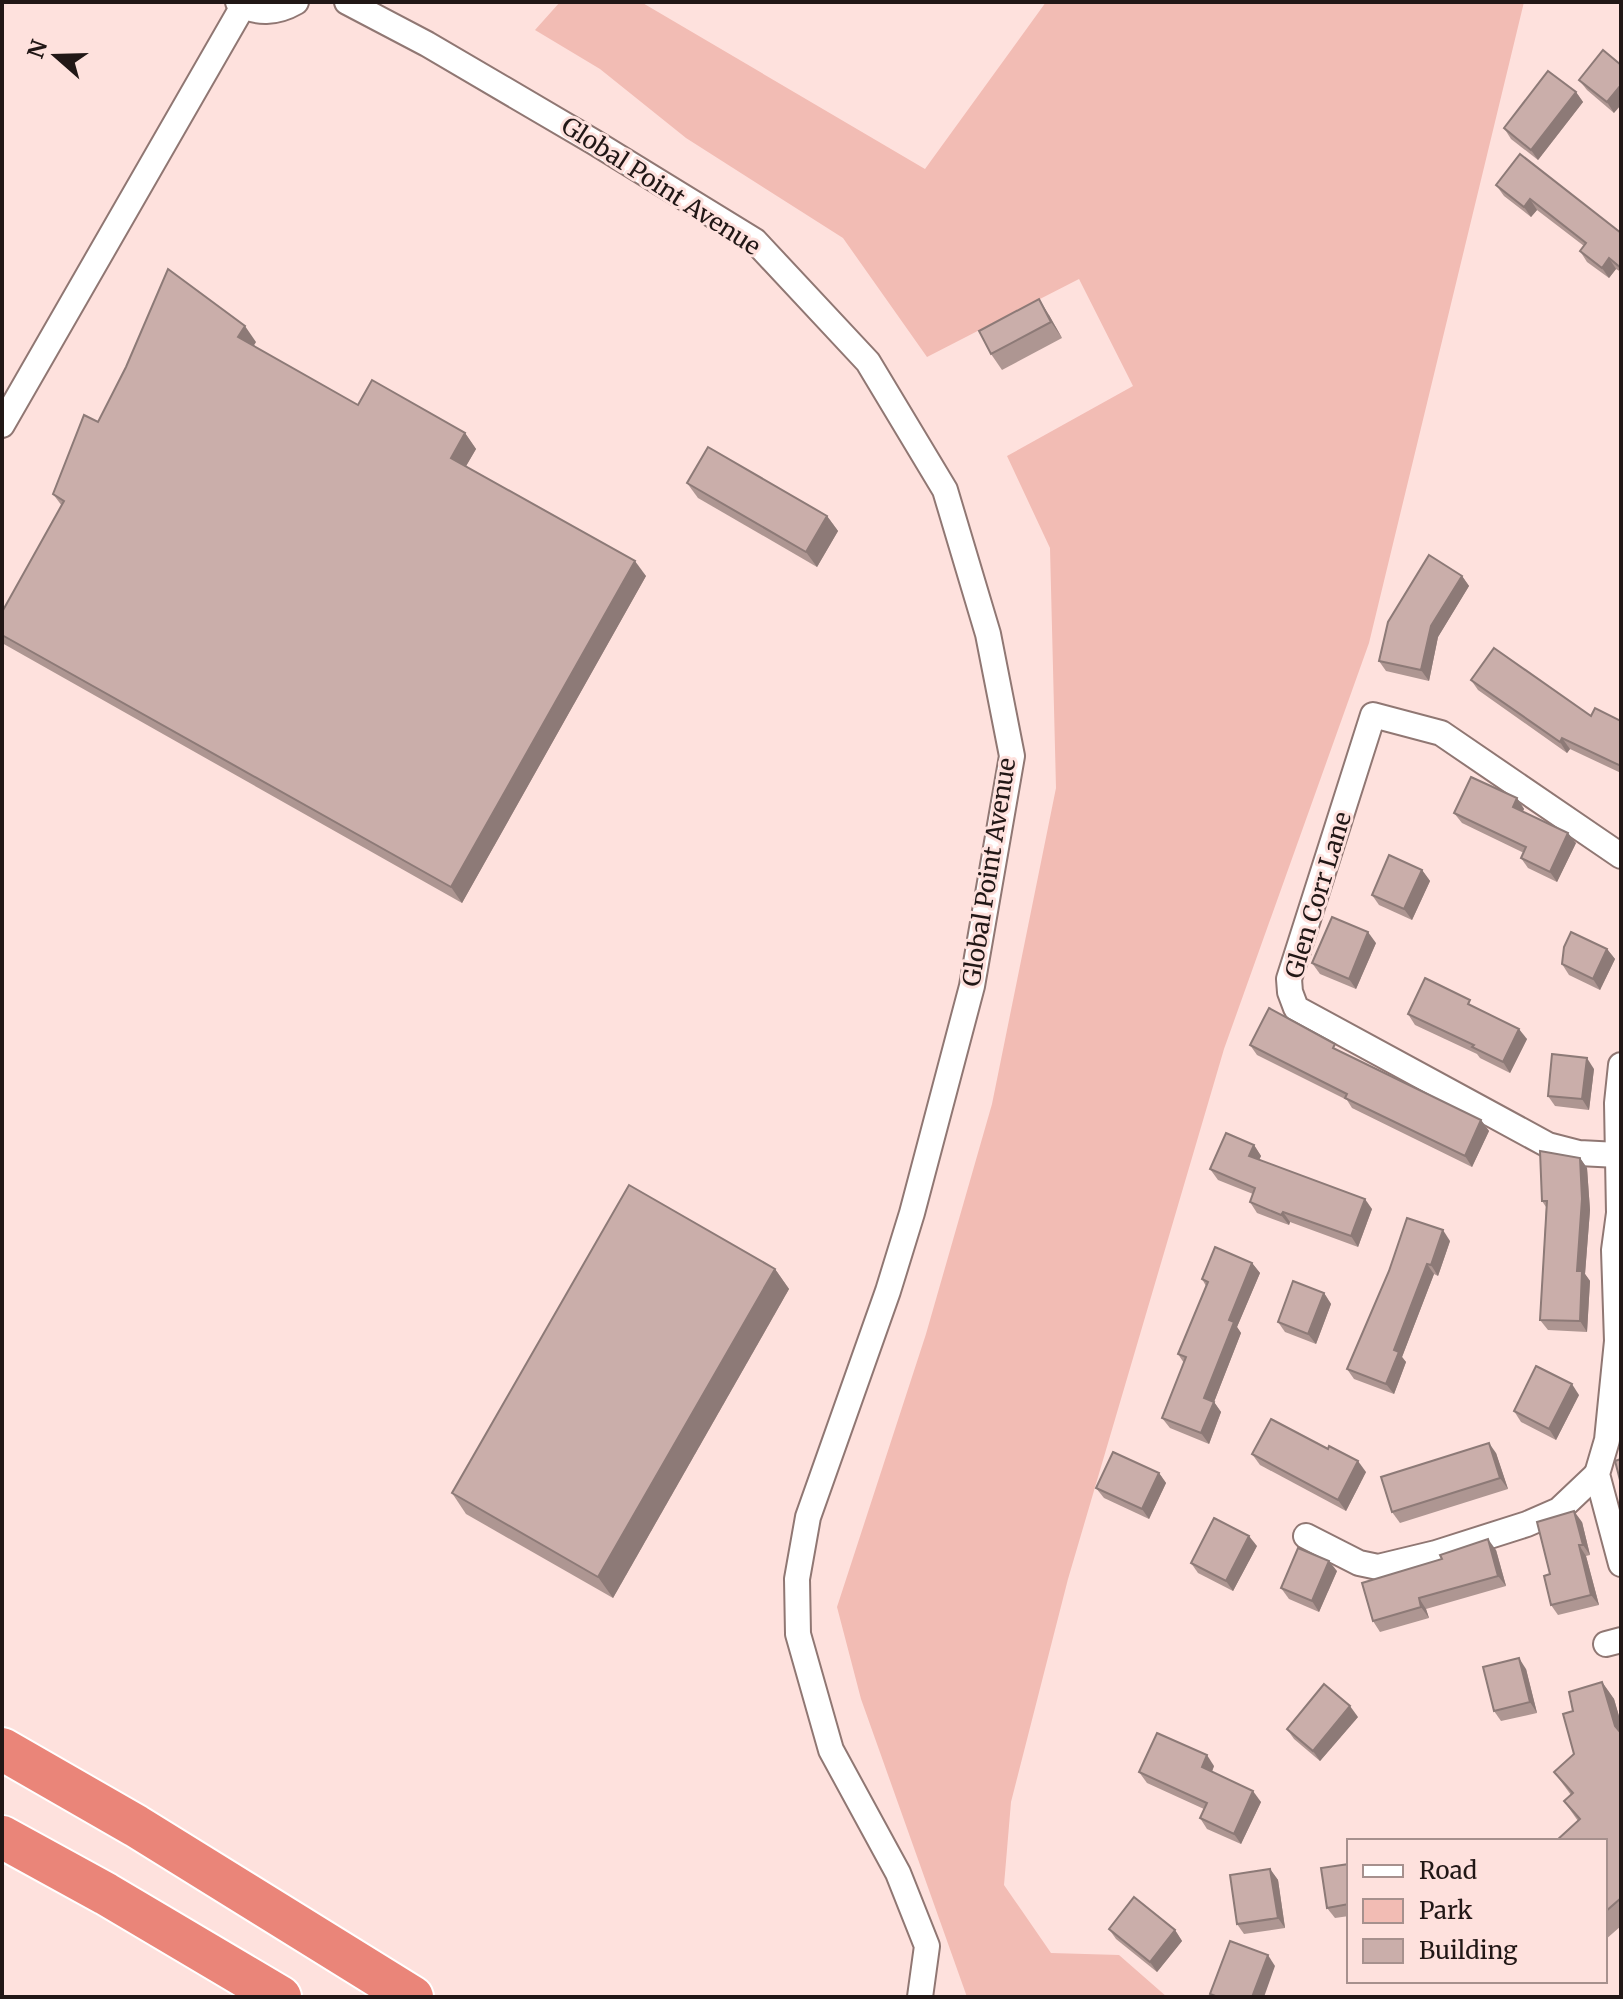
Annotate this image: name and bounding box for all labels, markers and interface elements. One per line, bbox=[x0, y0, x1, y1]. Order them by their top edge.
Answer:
north arrow bbox=[16, 16, 96, 96]
text: N bbox=[21, 36, 54, 62]
street label: Global Point Avenue bbox=[556, 110, 766, 262]
street label: Global Point Avenue bbox=[956, 755, 1022, 989]
street label: Glen Corr Lane bbox=[1278, 808, 1358, 982]
legend bbox=[1347, 1839, 1607, 1983]
text: Road bbox=[1419, 1855, 1477, 1886]
text: Park bbox=[1419, 1895, 1473, 1926]
text: Building bbox=[1419, 1935, 1518, 1966]

